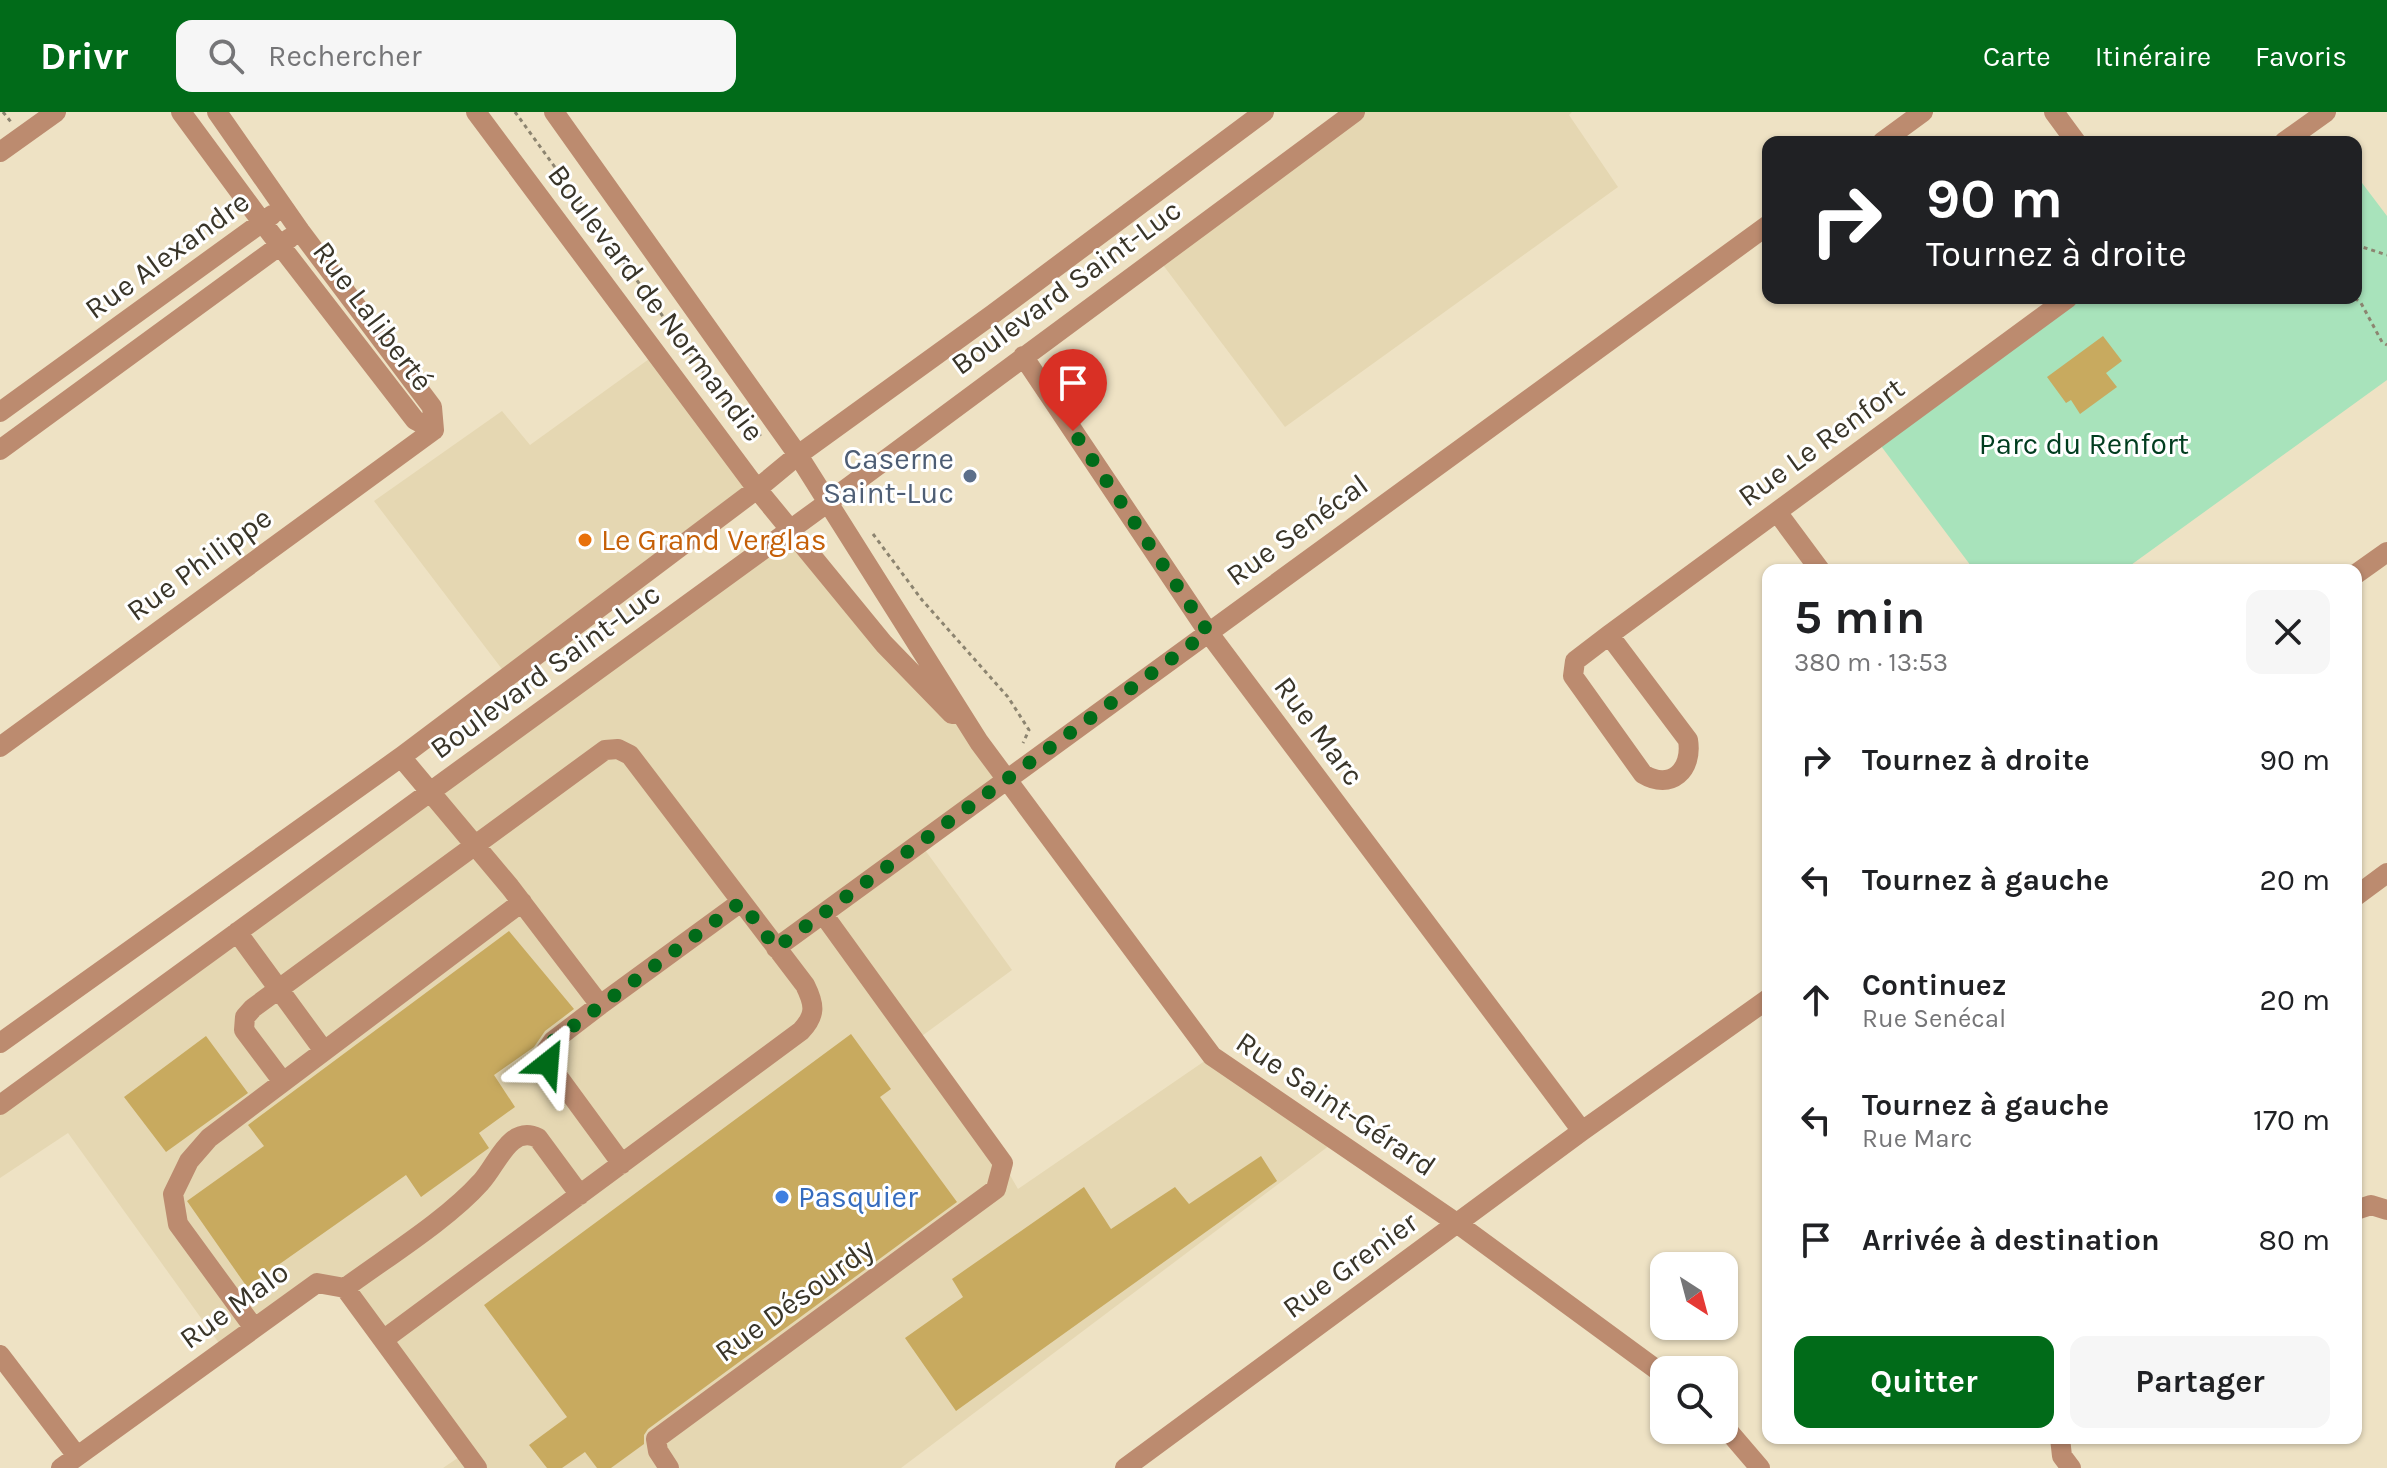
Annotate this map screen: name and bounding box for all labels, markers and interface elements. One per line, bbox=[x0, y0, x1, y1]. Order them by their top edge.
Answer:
search box bbox=[176, 20, 736, 92]
text: Drivr bbox=[40, 34, 128, 79]
icon: search bbox=[204, 34, 248, 78]
text: Rechercher bbox=[268, 38, 422, 74]
text: Carte bbox=[1983, 40, 2051, 73]
text: Itinéraire bbox=[2095, 40, 2211, 73]
text: Favoris bbox=[2255, 40, 2347, 73]
street label: Boulevard de Normandie bbox=[540, 158, 772, 448]
text: 90 m bbox=[1926, 166, 2063, 231]
icon: right bbox=[1794, 168, 1898, 272]
street label: Rue Alexandre bbox=[78, 183, 256, 327]
street label: Boulevard Saint-Luc bbox=[944, 191, 1188, 383]
text: Tournez à droite bbox=[1926, 233, 2187, 275]
street label: Rue Laliberté bbox=[305, 234, 441, 398]
pin bbox=[1039, 349, 1107, 431]
icon: arrive bbox=[1051, 361, 1095, 405]
street label: Rue Le Renfort bbox=[1731, 370, 1911, 514]
park label: Parc du Renfort bbox=[1979, 426, 2189, 462]
place label: Caserne Saint-Luc bbox=[823, 441, 954, 511]
street label: Rue Senécal bbox=[1219, 466, 1375, 594]
marker: Caserne Saint-Luc bbox=[961, 467, 979, 485]
street label: Rue Philippe bbox=[119, 499, 279, 629]
place label: Le Grand Verglas bbox=[601, 522, 827, 558]
marker: Le Grand Verglas bbox=[576, 531, 594, 549]
street label: Boulevard Saint-Luc bbox=[423, 575, 667, 767]
text: 5 min bbox=[1794, 589, 1925, 645]
button: close bbox=[2246, 590, 2330, 674]
text: 380 m · 13:53 bbox=[1794, 647, 1948, 678]
street label: Rue Marc bbox=[1266, 669, 1372, 793]
icon: right bbox=[1794, 738, 1838, 782]
text: Tournez à droite bbox=[1862, 742, 2090, 778]
text: 90 m bbox=[2260, 742, 2330, 778]
icon: left bbox=[1794, 858, 1838, 902]
text: Tournez à gauche bbox=[1862, 862, 2109, 898]
text: 20 m bbox=[2260, 862, 2330, 898]
text: Continuez bbox=[1862, 967, 2007, 1003]
icon: ahead bbox=[1794, 978, 1838, 1022]
text: 20 m bbox=[2260, 982, 2330, 1018]
text: Rue Senécal bbox=[1862, 1003, 2006, 1034]
position arrow bbox=[506, 1021, 590, 1105]
street label: Rue Saint-Gérard bbox=[1229, 1024, 1443, 1184]
text: Tournez à gauche bbox=[1862, 1087, 2109, 1123]
icon: left bbox=[1794, 1098, 1838, 1142]
text: 170 m bbox=[2253, 1102, 2330, 1138]
text: Rue Marc bbox=[1862, 1123, 1972, 1154]
place label: Pasquier bbox=[798, 1179, 918, 1215]
marker: Pasquier bbox=[773, 1188, 791, 1206]
street label: Rue Grenier bbox=[1276, 1204, 1425, 1326]
icon: arrive bbox=[1794, 1218, 1838, 1262]
text: Arrivée à destination bbox=[1862, 1222, 2160, 1258]
text: 80 m bbox=[2259, 1222, 2330, 1258]
street label: Rue Désourdy bbox=[708, 1230, 880, 1370]
north arrow bbox=[1650, 1252, 1738, 1340]
map controls bbox=[1650, 1252, 1738, 1444]
street label: Rue Malo bbox=[173, 1253, 295, 1357]
button: Quitter bbox=[1794, 1336, 2054, 1428]
button: Partager bbox=[2070, 1336, 2330, 1428]
button: search bbox=[1650, 1356, 1738, 1444]

